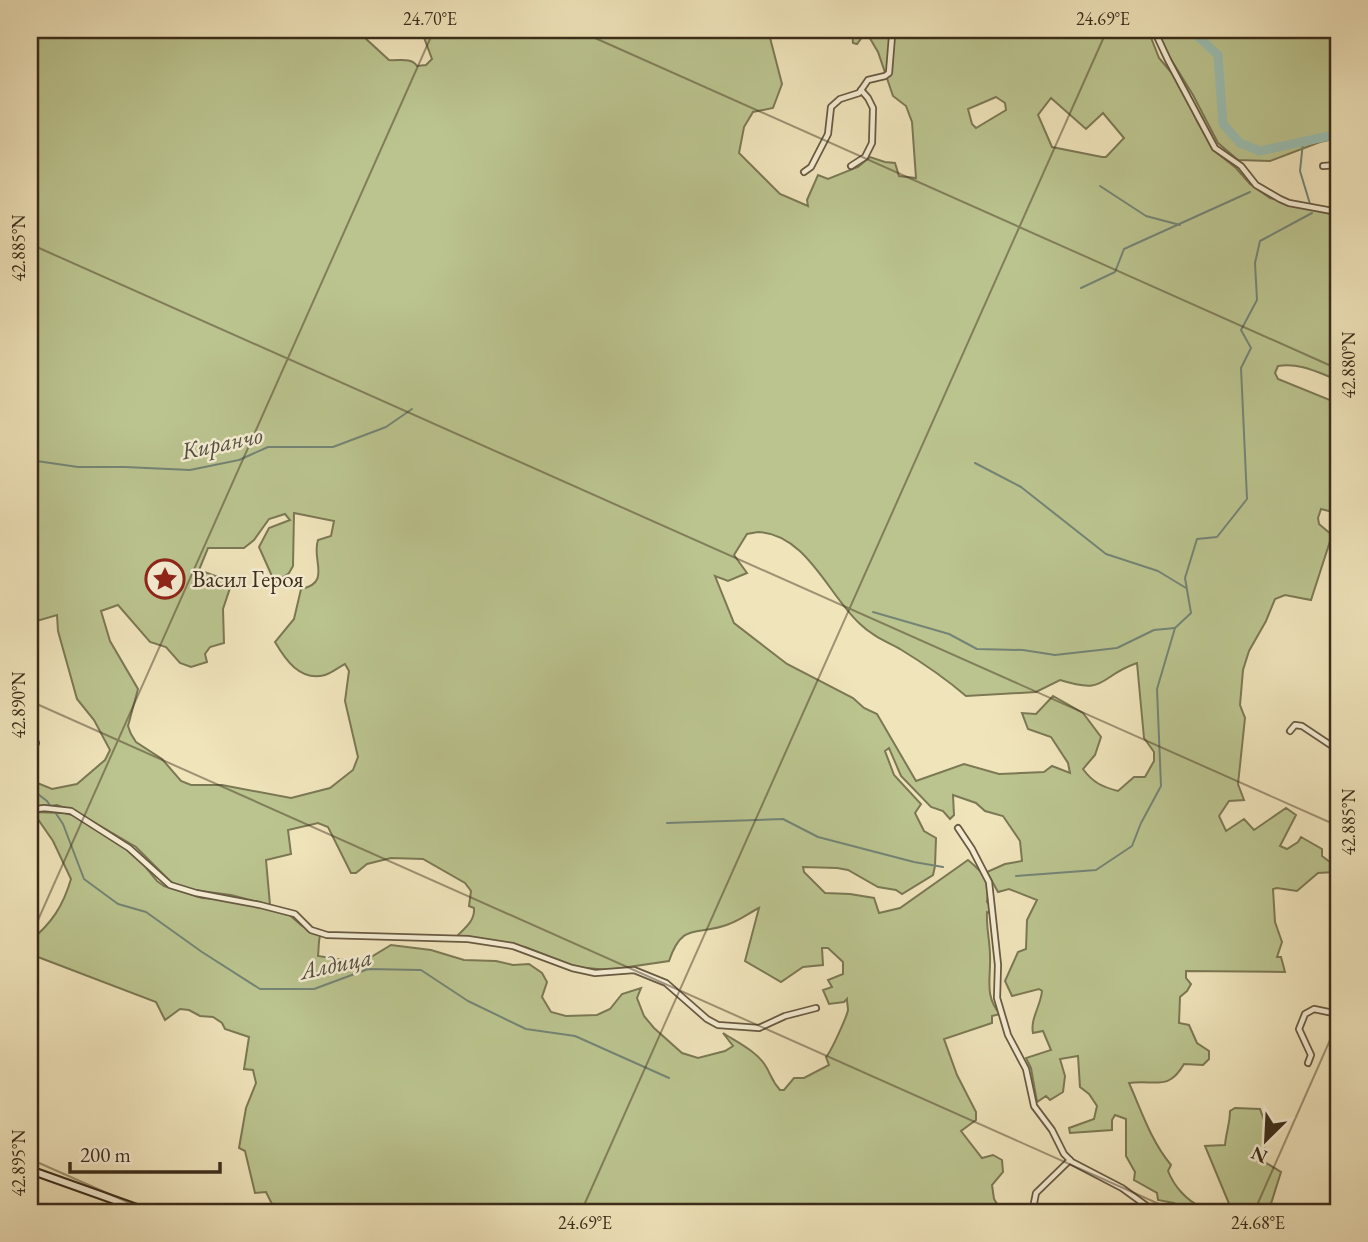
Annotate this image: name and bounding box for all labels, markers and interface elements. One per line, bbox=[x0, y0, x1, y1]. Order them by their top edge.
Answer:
text: 24.70°E bbox=[403, 7, 457, 30]
text: 24.69°E bbox=[1076, 7, 1130, 30]
text: 42.885°N bbox=[7, 214, 30, 281]
text: 42.880°N bbox=[1337, 331, 1360, 398]
water label: Киранчо bbox=[177, 419, 265, 466]
place icon: Васил Героя bbox=[144, 558, 186, 600]
place label: Васил Героя bbox=[192, 564, 304, 594]
text: 42.890°N bbox=[7, 671, 30, 738]
text: 42.885°N bbox=[1337, 788, 1360, 855]
water label: Алдица bbox=[295, 941, 375, 987]
north arrow bbox=[1232, 1106, 1302, 1176]
text: 42.895°N bbox=[7, 1129, 30, 1196]
scale bar bbox=[70, 1130, 220, 1174]
text: N bbox=[1247, 1140, 1271, 1170]
text: 200 m bbox=[80, 1141, 131, 1168]
text: 24.69°E bbox=[558, 1211, 612, 1234]
text: 24.68°E bbox=[1231, 1211, 1285, 1234]

